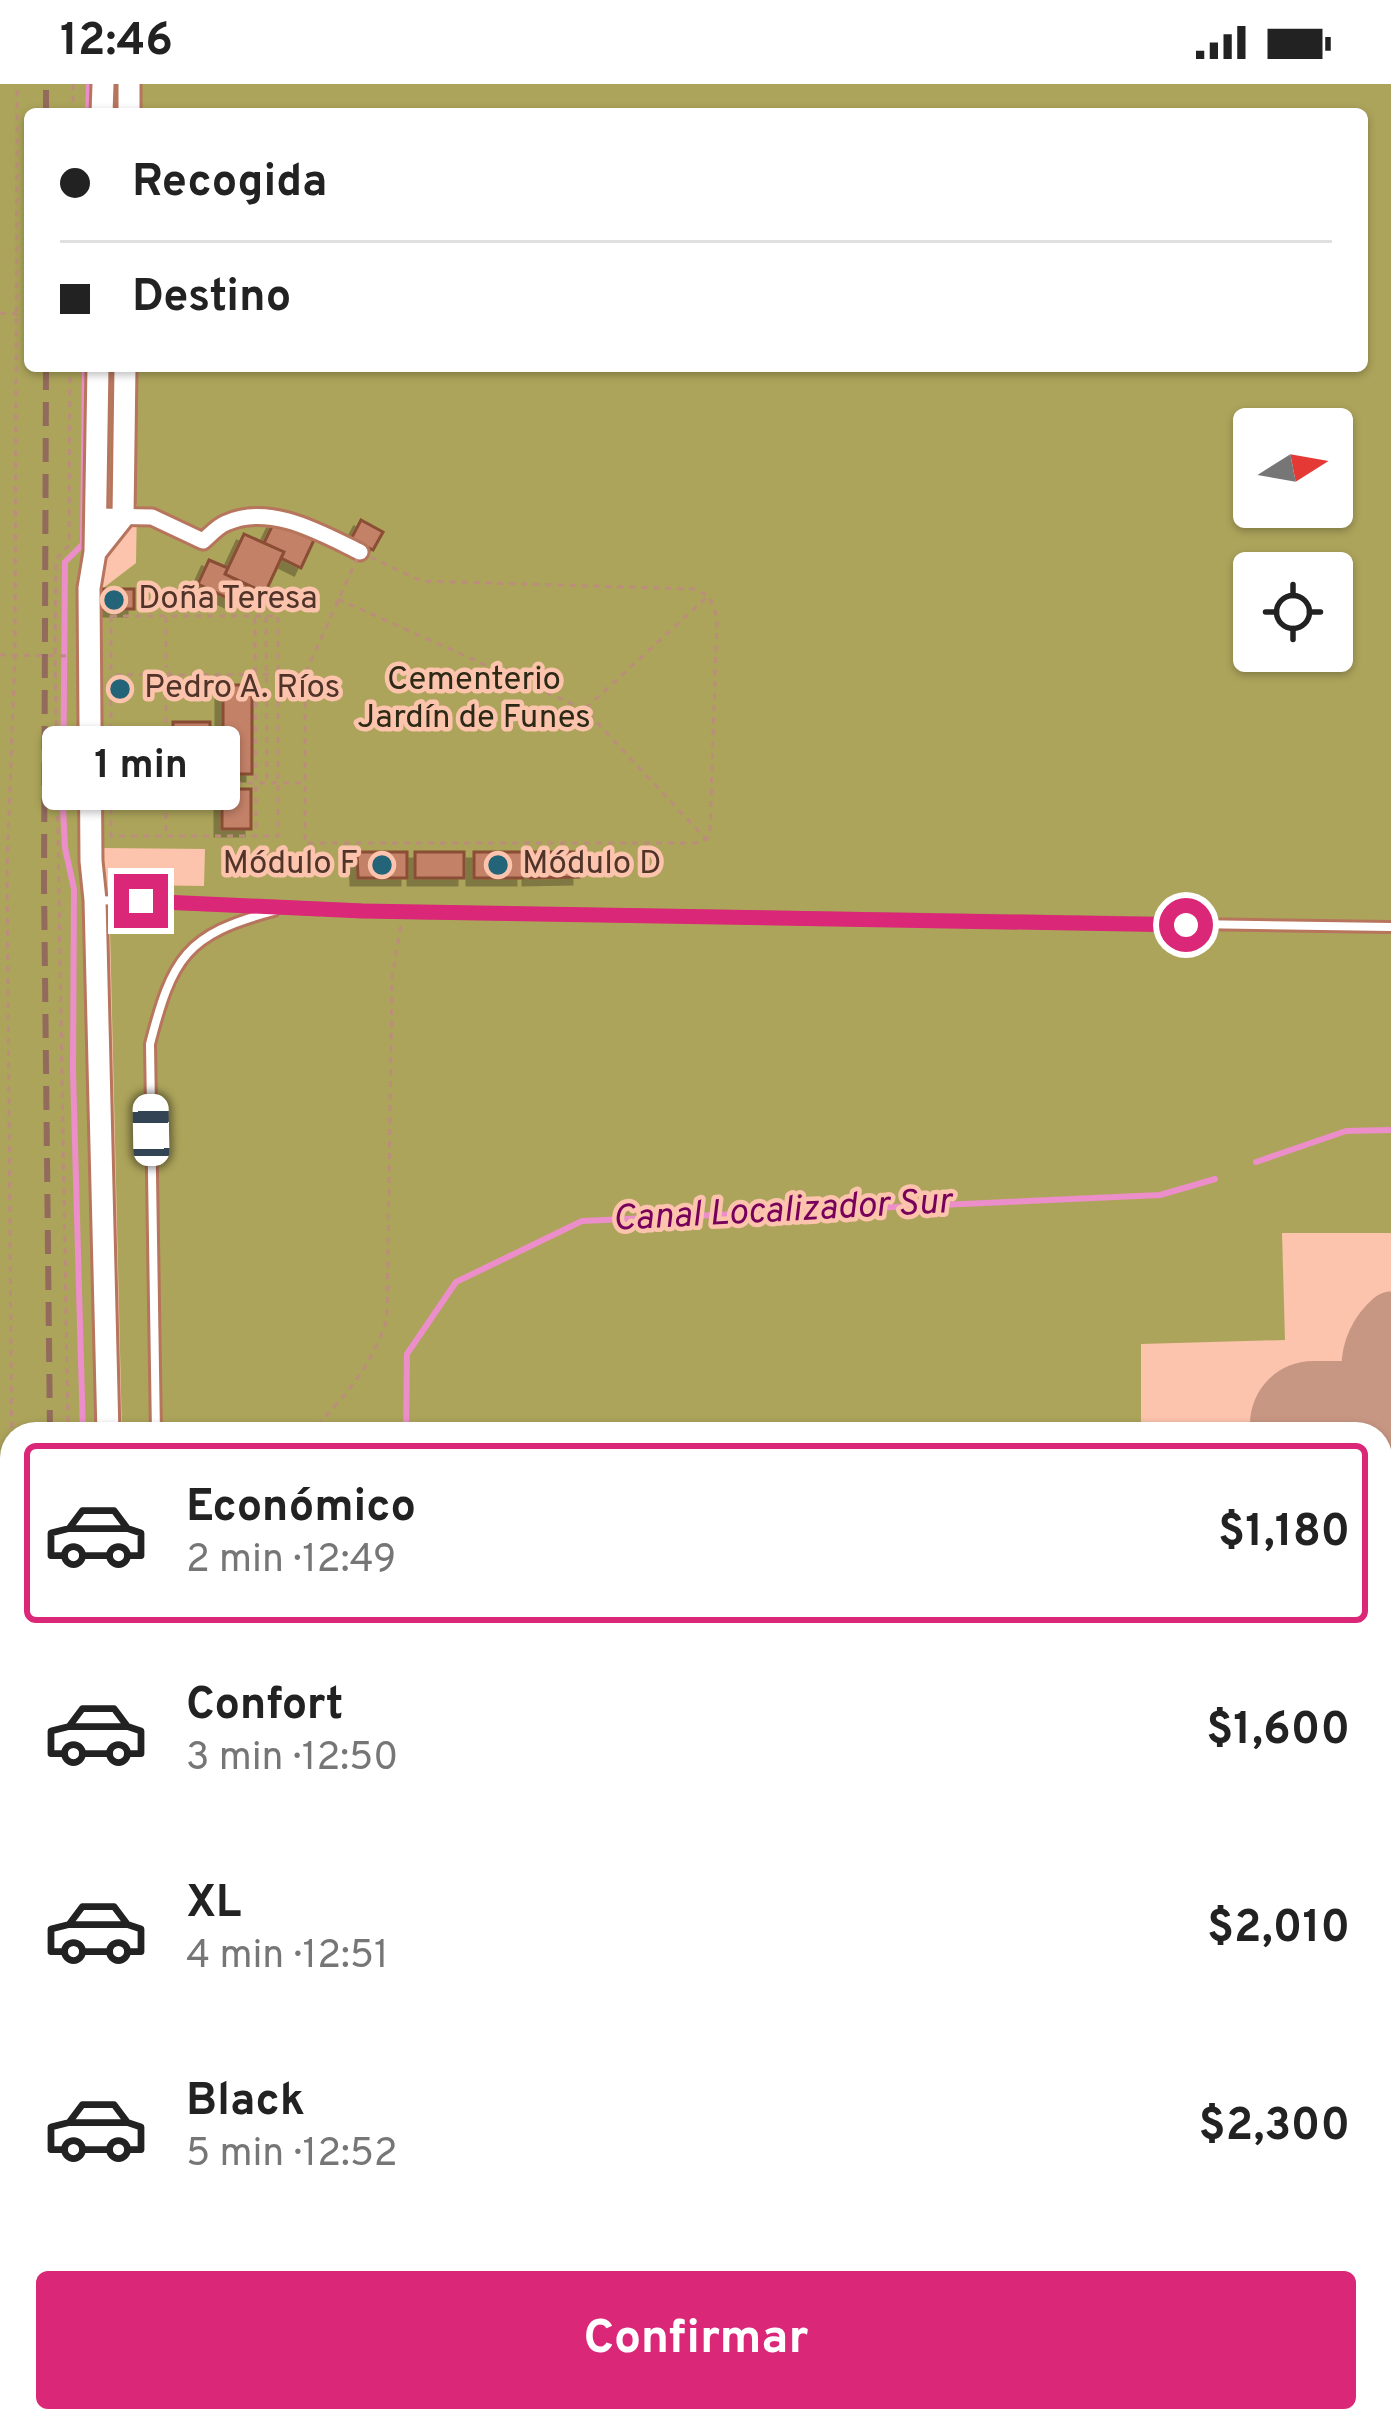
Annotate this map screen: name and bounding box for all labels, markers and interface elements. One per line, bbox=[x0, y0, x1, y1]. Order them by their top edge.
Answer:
text: 12:46 bbox=[60, 14, 173, 71]
text: Recogida bbox=[132, 155, 327, 212]
text: Destino bbox=[132, 270, 291, 327]
north arrow bbox=[1233, 408, 1353, 528]
map controls bbox=[1233, 408, 1353, 672]
button: locate bbox=[1233, 552, 1353, 672]
place label: Doña Teresa bbox=[138, 579, 318, 621]
marker: Doña Teresa bbox=[101, 587, 127, 613]
park label: Cementerio Jardín de Funes bbox=[357, 660, 591, 740]
place label: Pedro A. Ríos bbox=[144, 668, 340, 710]
marker: Pedro A. Ríos bbox=[107, 676, 133, 702]
callout: 1 min bbox=[42, 727, 240, 811]
text: 1 min bbox=[94, 743, 188, 792]
place label: Módulo F bbox=[223, 844, 358, 886]
place label: Módulo D bbox=[522, 844, 661, 886]
marker: Módulo F bbox=[369, 852, 395, 878]
marker: Módulo D bbox=[485, 852, 511, 878]
route end bbox=[114, 874, 168, 928]
route start bbox=[1159, 898, 1213, 952]
car bbox=[132, 1094, 170, 1166]
water label: Canal Localizador Sur bbox=[611, 1180, 956, 1244]
icon: car bbox=[42, 1479, 150, 1587]
text: Económico bbox=[186, 1480, 416, 1537]
text: $1,180 bbox=[1218, 1505, 1350, 1562]
text: 2 min · 12:49 bbox=[186, 1537, 396, 1586]
icon: car bbox=[42, 1677, 150, 1785]
text: Confort bbox=[186, 1678, 343, 1735]
text: $1,600 bbox=[1206, 1703, 1350, 1760]
text: 3 min · 12:50 bbox=[186, 1735, 398, 1784]
icon: car bbox=[42, 1875, 150, 1983]
text: XL bbox=[186, 1876, 241, 1933]
text: $2,010 bbox=[1207, 1901, 1350, 1958]
text: 4 min · 12:51 bbox=[186, 1933, 389, 1982]
icon: car bbox=[42, 2073, 150, 2181]
text: Black bbox=[186, 2074, 305, 2131]
text: $2,300 bbox=[1198, 2099, 1350, 2156]
text: 5 min · 12:52 bbox=[186, 2131, 398, 2180]
button: Confirmar bbox=[36, 2271, 1356, 2409]

